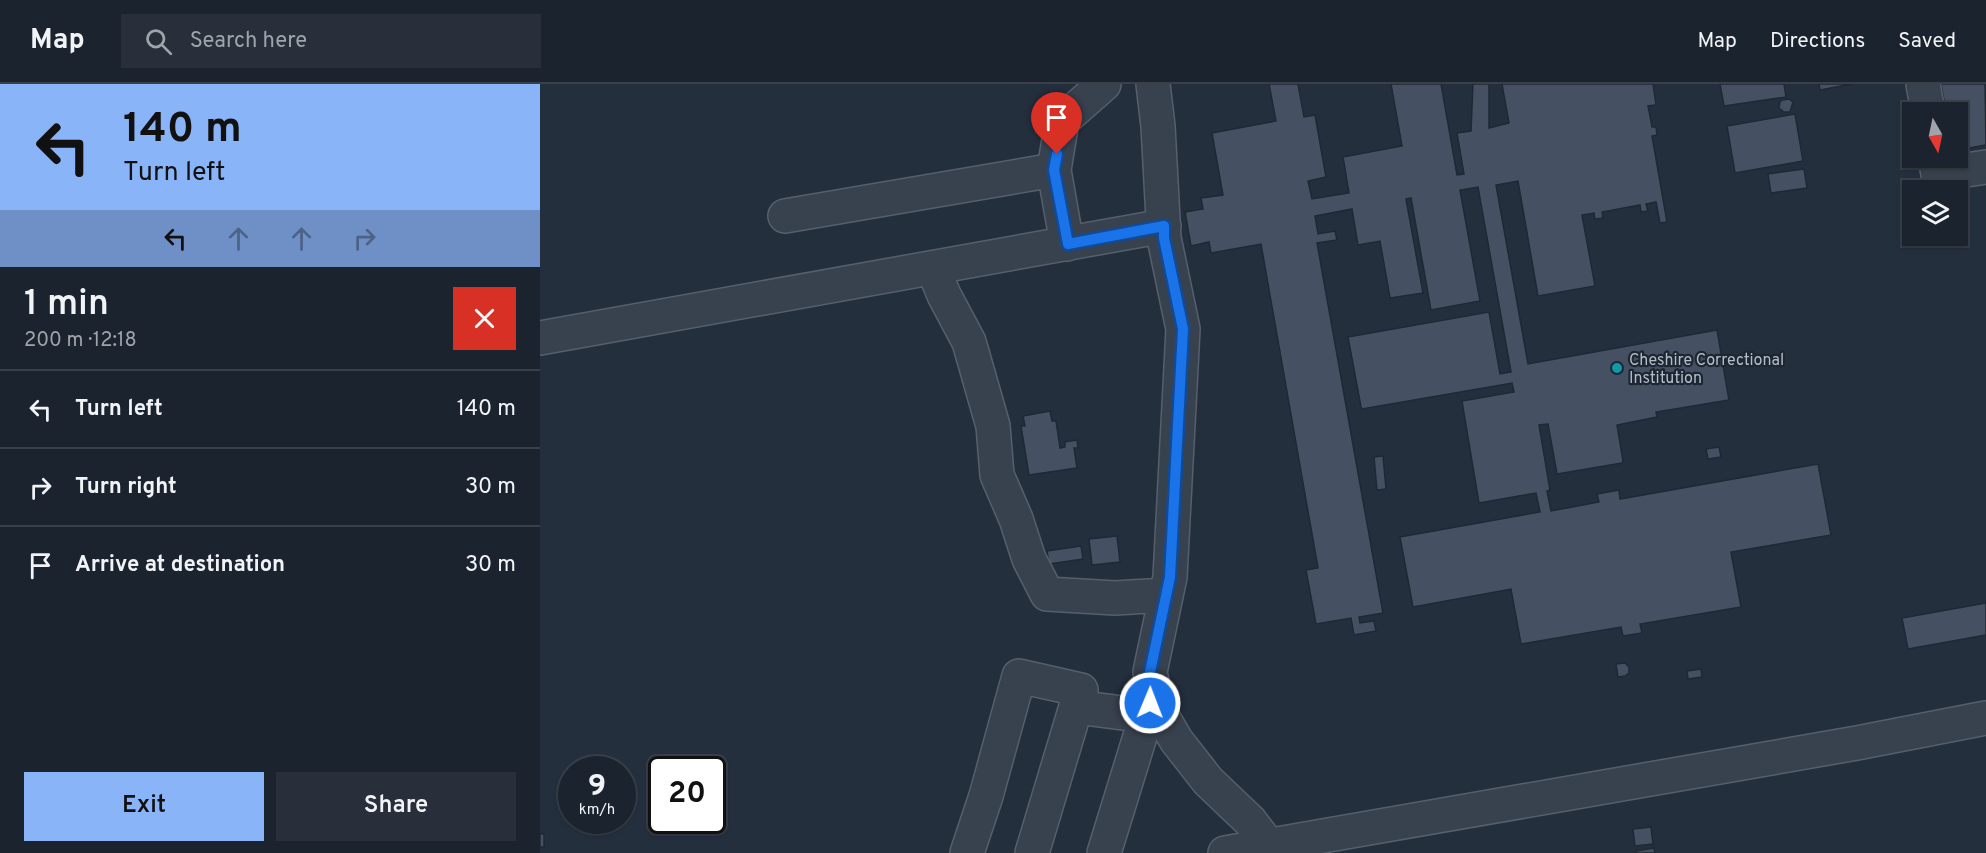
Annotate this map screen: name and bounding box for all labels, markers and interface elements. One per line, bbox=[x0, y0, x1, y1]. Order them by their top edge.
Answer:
search box bbox=[121, 14, 541, 68]
text: Map bbox=[30, 23, 85, 59]
icon: search bbox=[142, 25, 175, 58]
text: Search here bbox=[190, 28, 307, 55]
text: Map bbox=[1697, 28, 1737, 55]
text: Directions bbox=[1770, 28, 1865, 55]
text: Saved bbox=[1898, 28, 1956, 55]
pin bbox=[1031, 92, 1082, 154]
icon: arrive bbox=[1040, 101, 1073, 134]
north arrow bbox=[1902, 102, 1968, 168]
map controls bbox=[1902, 102, 1968, 246]
text: 140 m bbox=[123, 104, 242, 157]
icon: left bbox=[24, 108, 102, 186]
text: Turn left bbox=[123, 156, 225, 190]
button: layers bbox=[1902, 180, 1968, 246]
icon: left bbox=[159, 222, 192, 255]
icon: ahead bbox=[222, 222, 255, 255]
icon: ahead bbox=[285, 222, 318, 255]
icon: right bbox=[348, 222, 381, 255]
text: 1 min bbox=[24, 282, 109, 328]
button: close bbox=[453, 287, 516, 350]
text: 200 m · 12:18 bbox=[24, 328, 137, 354]
place label: Cheshire Correctional Institution bbox=[1629, 351, 1784, 389]
marker: Cheshire Correctional Institution bbox=[1610, 361, 1624, 375]
icon: left bbox=[24, 393, 57, 426]
text: Turn left bbox=[75, 396, 163, 423]
text: 140 m bbox=[457, 396, 516, 423]
icon: right bbox=[24, 471, 57, 504]
text: Turn right bbox=[75, 474, 177, 501]
text: 30 m bbox=[465, 474, 516, 501]
icon: arrive bbox=[24, 549, 57, 582]
text: Arrive at destination bbox=[75, 552, 285, 579]
text: 30 m bbox=[465, 552, 516, 579]
position arrow bbox=[1118, 671, 1182, 735]
speed limit sign: 20 bbox=[648, 756, 726, 834]
text: 9 bbox=[588, 769, 606, 806]
button: Exit bbox=[24, 772, 264, 841]
button: Share bbox=[276, 772, 516, 841]
text: km/h bbox=[579, 801, 615, 820]

